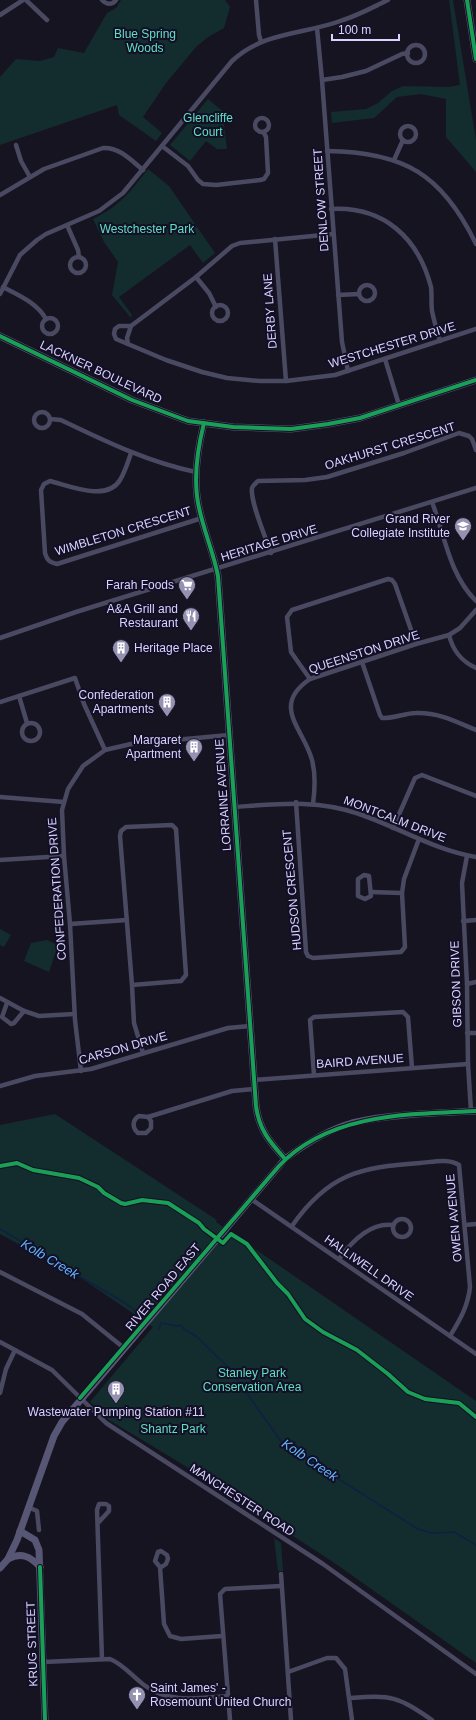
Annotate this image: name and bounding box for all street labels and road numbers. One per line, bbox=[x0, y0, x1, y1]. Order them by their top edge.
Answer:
street label: DENLOW STREET bbox=[310, 147, 332, 252]
street label: DERBY LANE bbox=[260, 273, 280, 349]
street label: WESTCHESTER DRIVE bbox=[327, 319, 457, 371]
street label: LACKNER BOULEVARD bbox=[38, 338, 165, 407]
street label: OAKHURST CRESCENT bbox=[323, 419, 458, 473]
street label: WIMBLETON CRESCENT bbox=[53, 503, 193, 558]
street label: HERITAGE DRIVE bbox=[219, 522, 319, 564]
street label: QUEENSTON DRIVE bbox=[307, 627, 421, 677]
street label: LORRAINE AVENUE bbox=[212, 738, 234, 852]
street label: MONTCALM DRIVE bbox=[342, 793, 448, 845]
street label: CONFEDERATION DRIVE bbox=[45, 817, 69, 961]
street label: HUDSON CRESCENT bbox=[280, 828, 304, 951]
street label: GIBSON DRIVE bbox=[447, 940, 465, 1028]
street label: CARSON DRIVE bbox=[77, 1029, 169, 1067]
street label: BAIRD AVENUE bbox=[316, 1051, 404, 1071]
street label: OWEN AVENUE bbox=[443, 1173, 465, 1263]
street label: HALLIWELL DRIVE bbox=[322, 1232, 416, 1304]
street label: RIVER ROAD EAST bbox=[122, 1240, 204, 1333]
street label: MANCHESTER ROAD bbox=[187, 1461, 297, 1539]
street label: KRUG STREET bbox=[23, 1600, 40, 1687]

